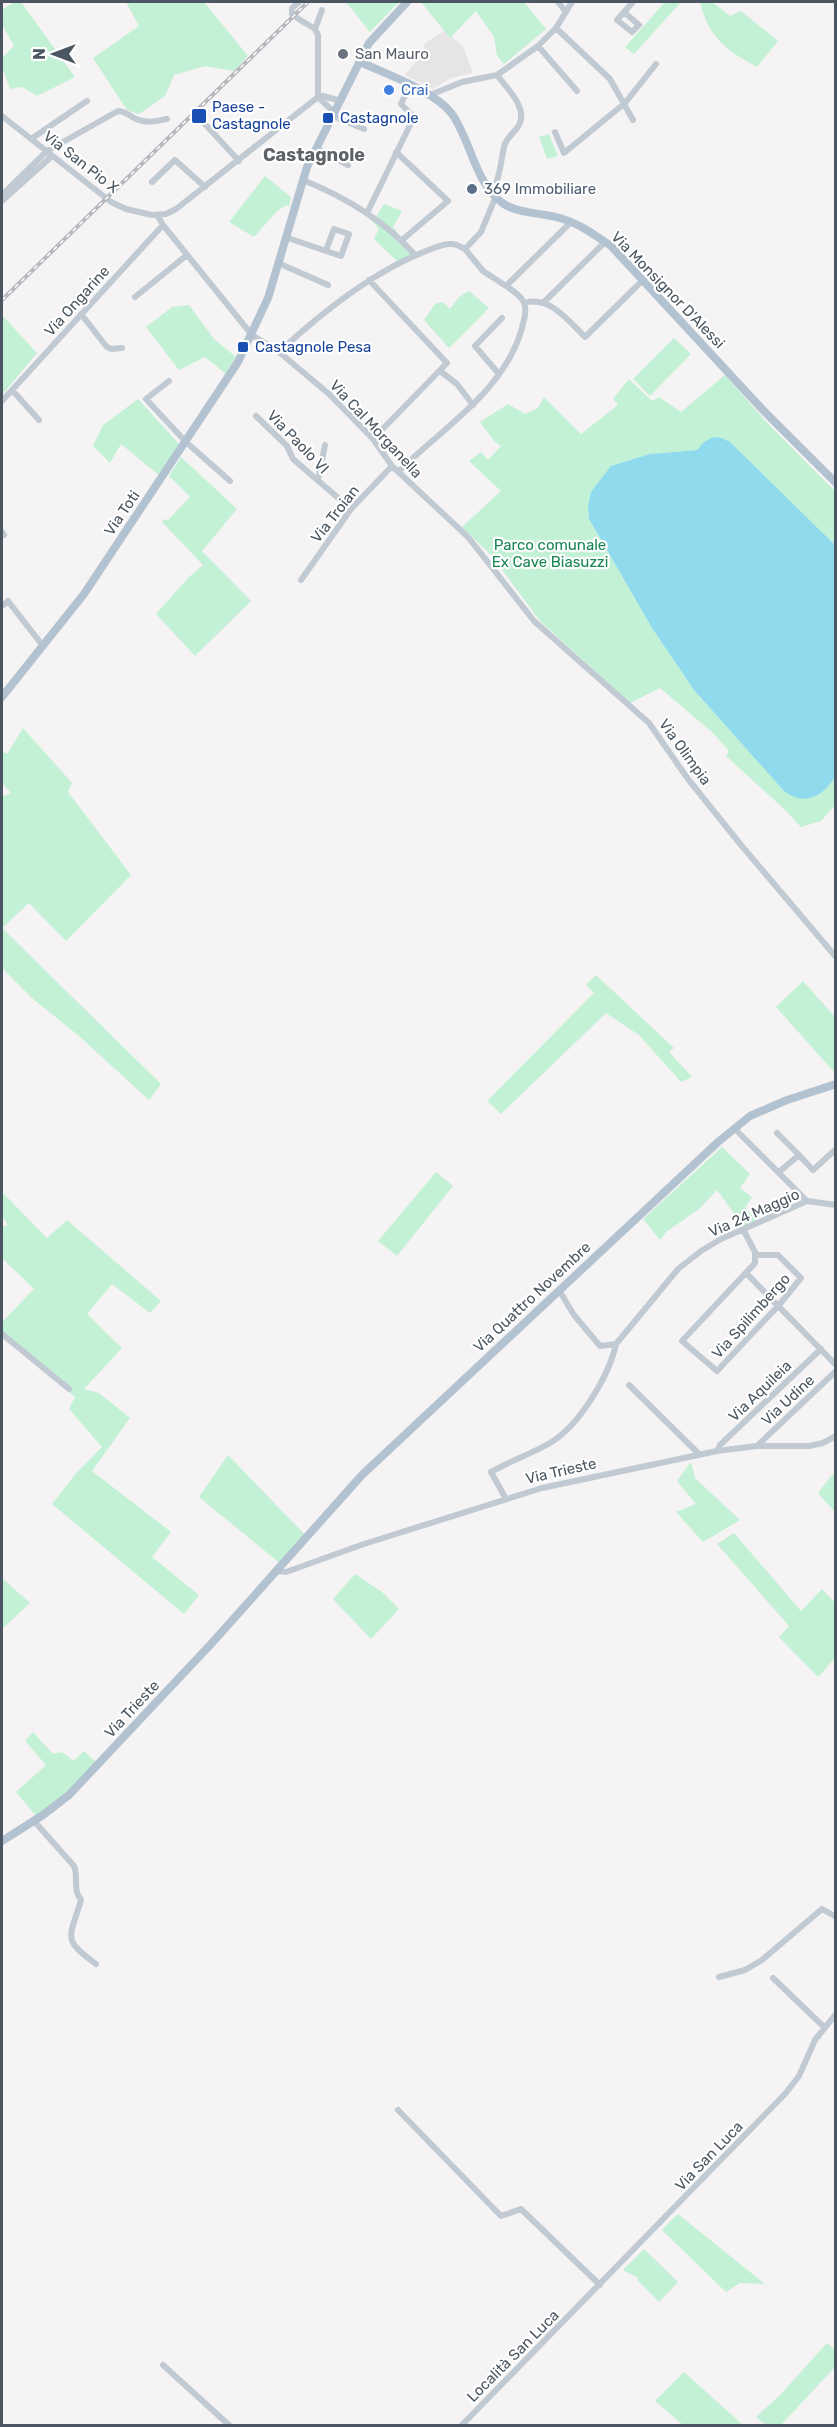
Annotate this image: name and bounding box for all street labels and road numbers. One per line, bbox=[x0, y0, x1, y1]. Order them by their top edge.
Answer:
street label: Via San Pio X bbox=[40, 127, 123, 197]
street label: Via Monsignor D'Alessi bbox=[607, 228, 729, 352]
street label: Via Ongarine bbox=[41, 262, 113, 340]
street label: Via Cal Morganella bbox=[326, 376, 426, 482]
street label: Via Paolo VI bbox=[263, 407, 333, 477]
street label: Via Troian bbox=[307, 482, 363, 546]
street label: Via Toti bbox=[100, 487, 144, 539]
street label: Via Olimpia bbox=[655, 716, 715, 788]
street label: Via 24 Maggio bbox=[706, 1185, 802, 1241]
street label: Via Quattro Novembre bbox=[470, 1238, 594, 1356]
street label: Via Spilimbergo bbox=[708, 1270, 794, 1362]
street label: Via Aquileia bbox=[725, 1357, 795, 1425]
street label: Via Udine bbox=[758, 1371, 818, 1429]
street label: Via Trieste bbox=[524, 1454, 598, 1488]
street label: Via Trieste bbox=[101, 1676, 163, 1742]
street label: Via San Luca bbox=[671, 2118, 747, 2194]
street label: Località San Luca bbox=[463, 2306, 563, 2406]

